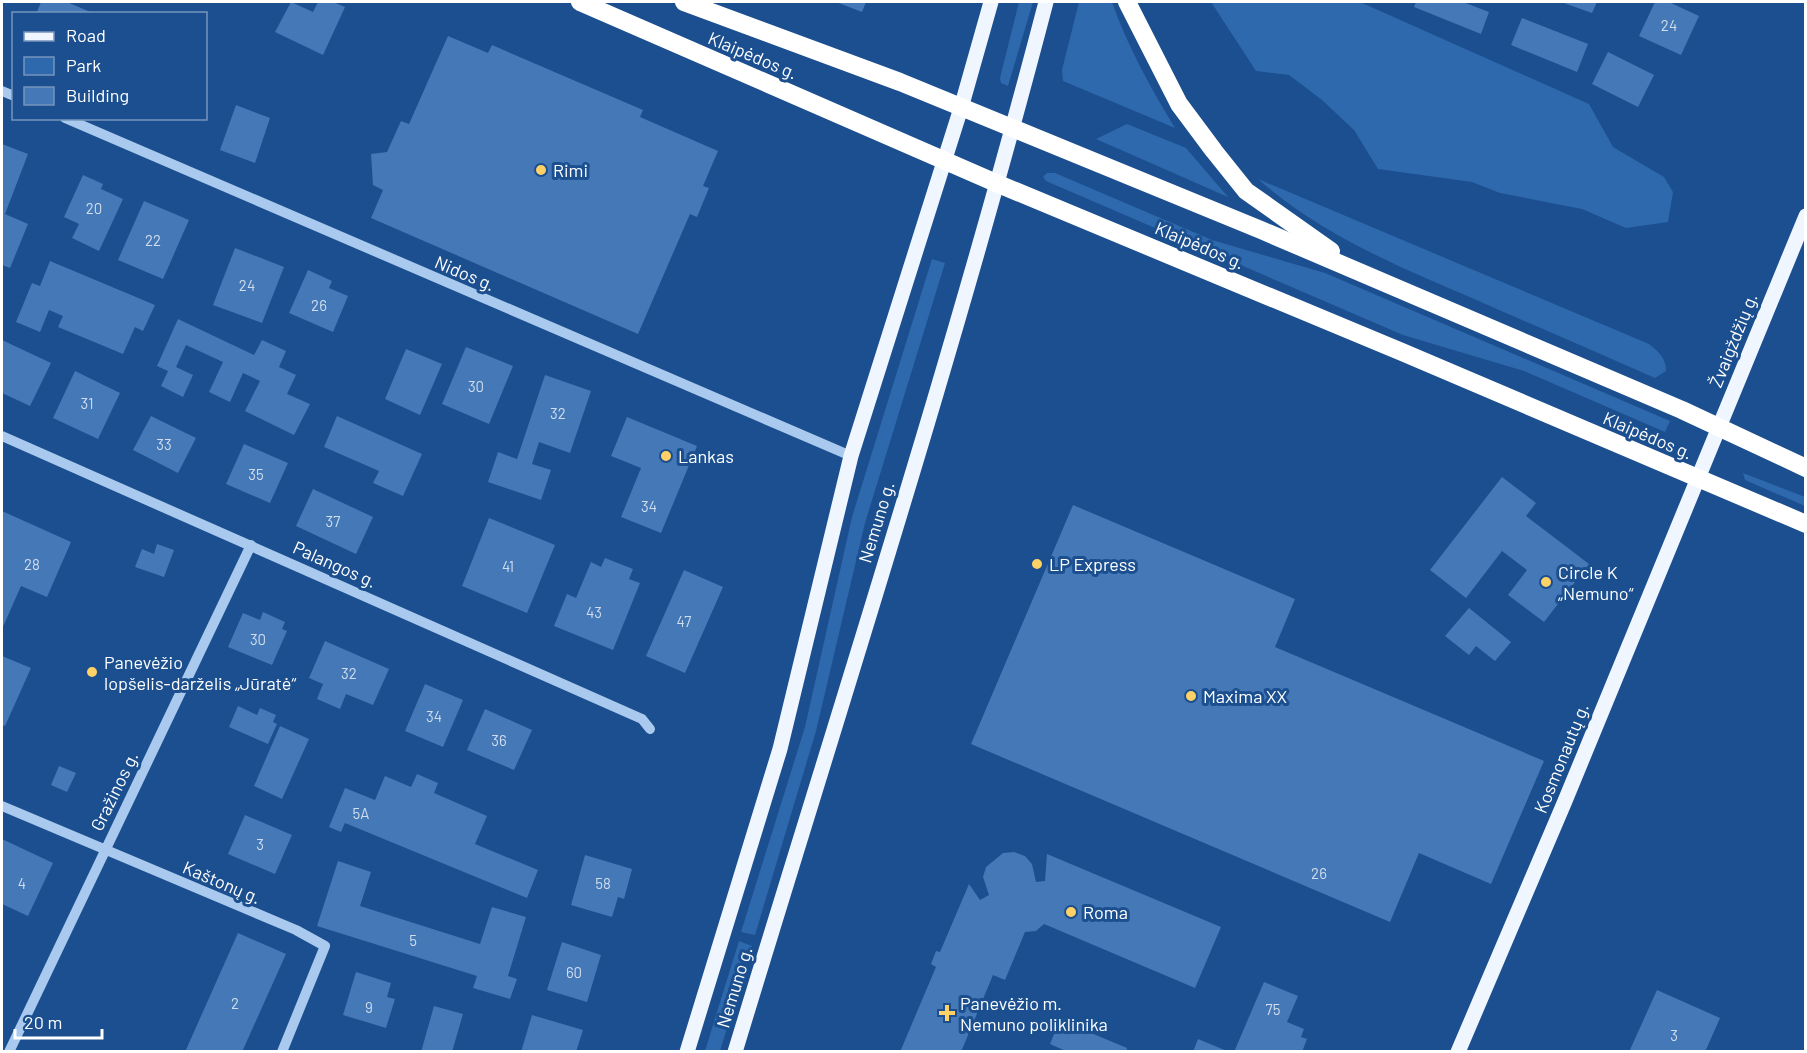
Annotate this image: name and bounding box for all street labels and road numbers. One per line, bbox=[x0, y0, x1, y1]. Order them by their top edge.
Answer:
street label: Klaipėdos g. bbox=[705, 26, 801, 84]
street label: Klaipėdos g. bbox=[1152, 216, 1248, 274]
street label: Nidos g. bbox=[432, 251, 498, 295]
street label: Žvaigždžių g. bbox=[1704, 290, 1762, 390]
street label: Klaipėdos g. bbox=[1600, 406, 1696, 464]
street label: Nemuno g. bbox=[853, 479, 899, 565]
street label: Palangos g. bbox=[290, 536, 380, 592]
street label: Kosmonautų g. bbox=[1529, 700, 1593, 816]
street label: Gražinos g. bbox=[85, 748, 143, 834]
street label: Kaštonų g. bbox=[180, 856, 264, 908]
street label: Nemuno g. bbox=[711, 944, 757, 1030]

